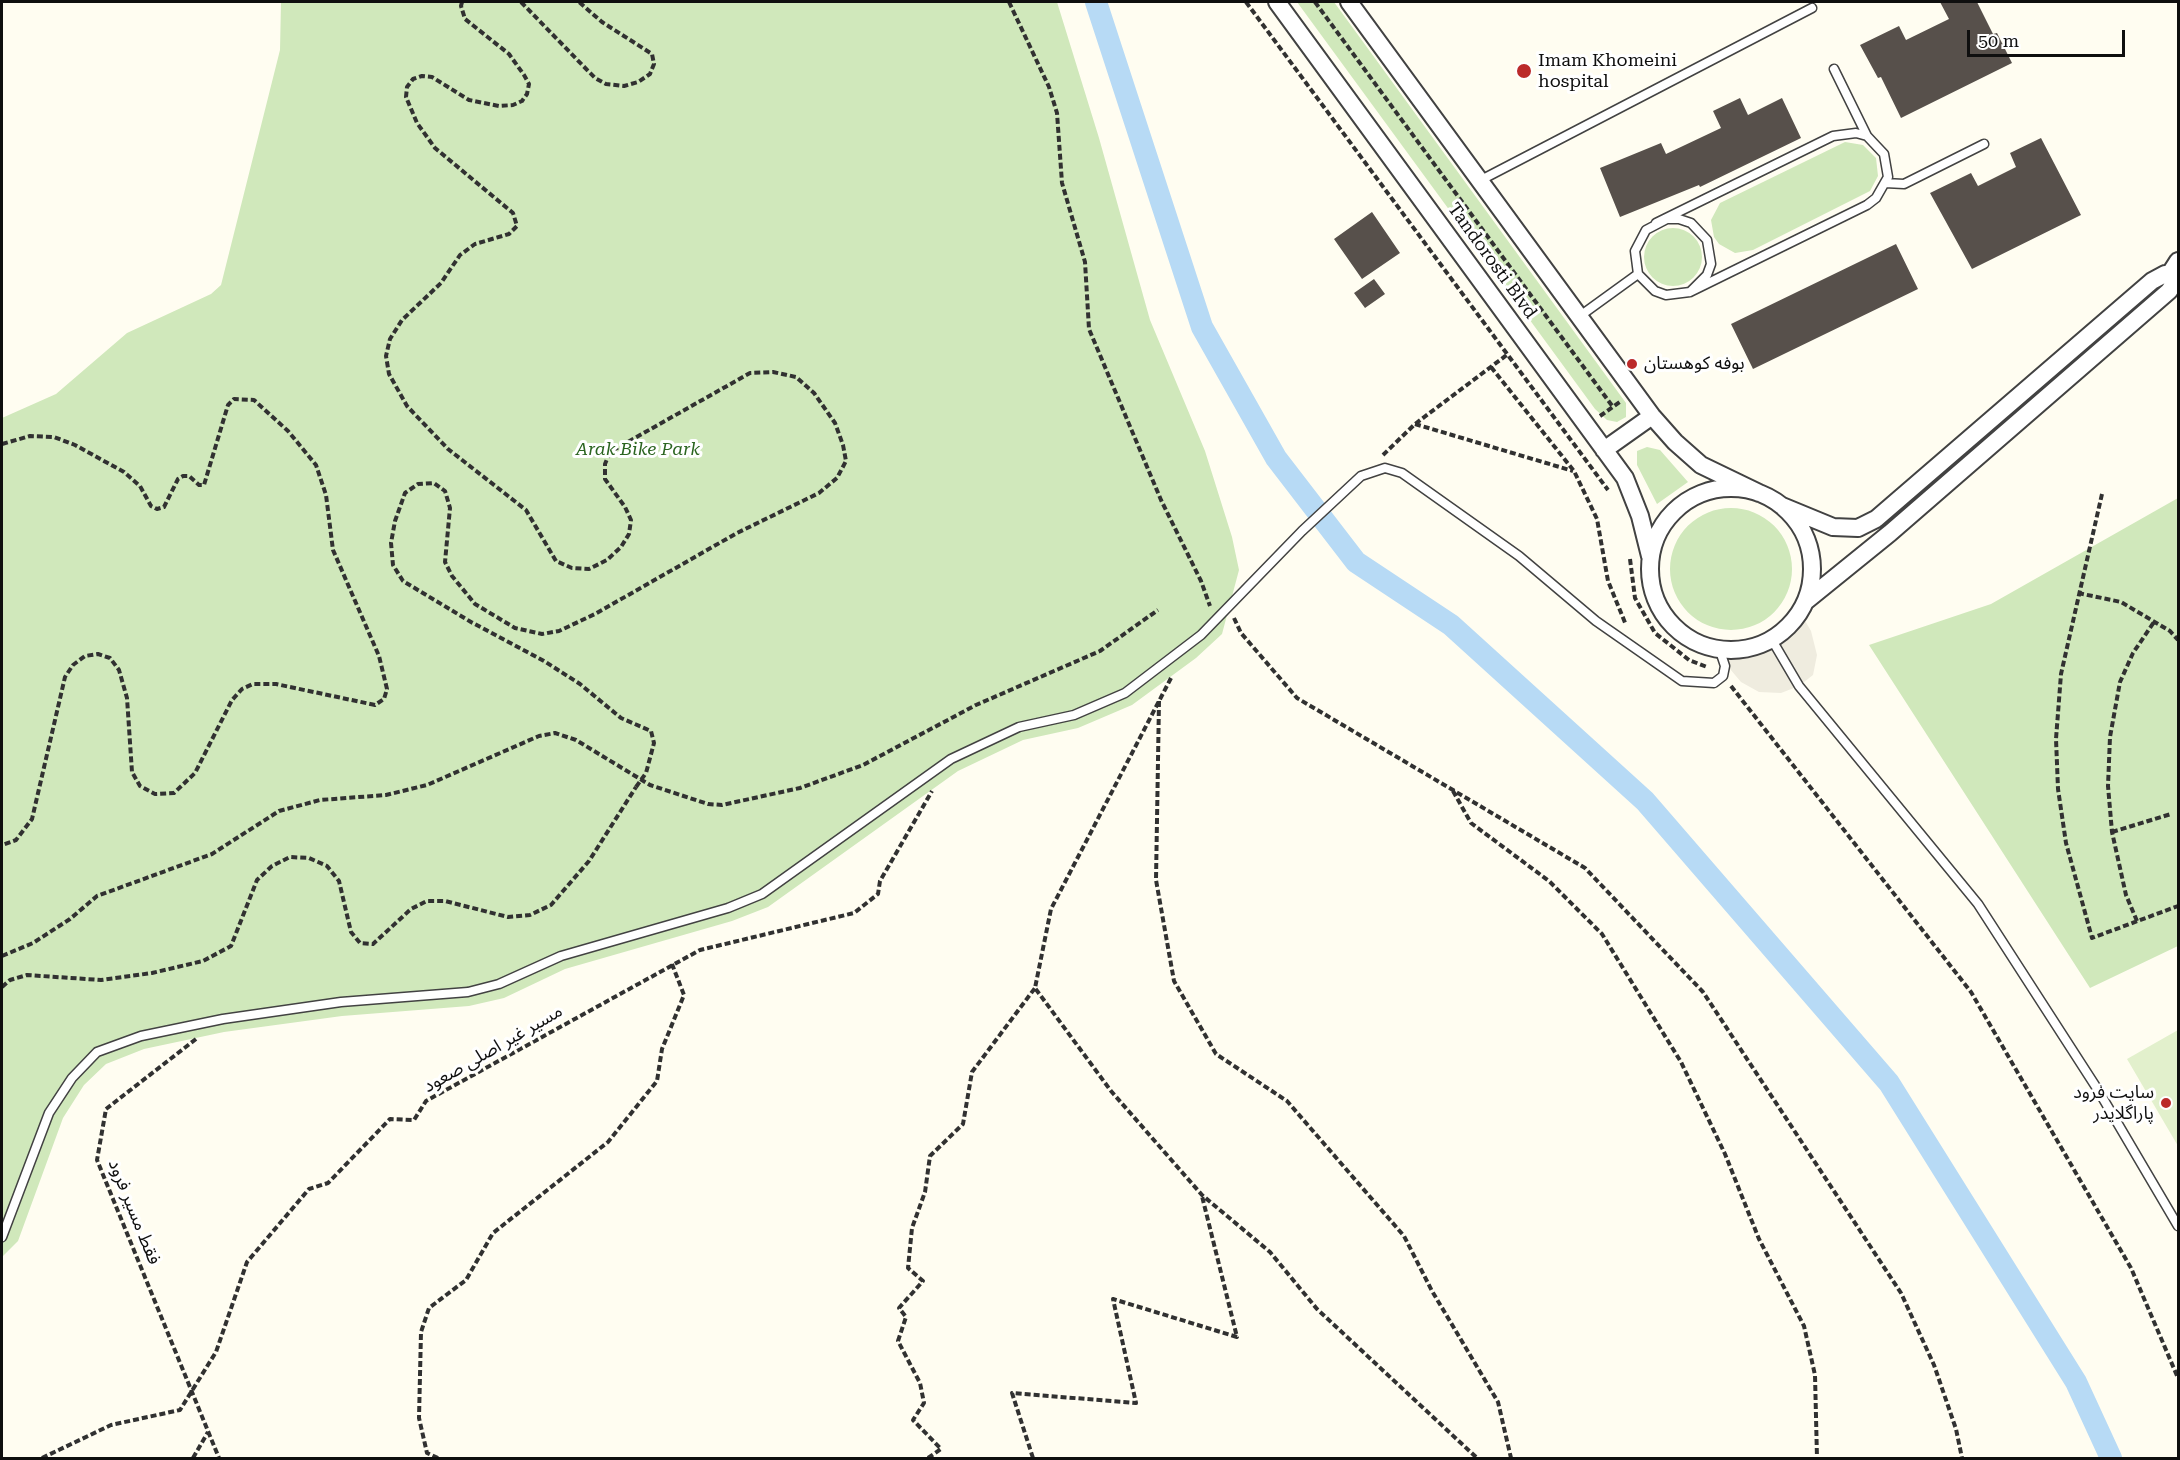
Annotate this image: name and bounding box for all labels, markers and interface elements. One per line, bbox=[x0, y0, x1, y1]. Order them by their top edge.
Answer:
scale bar bbox=[1970, 18, 2128, 56]
text: 50 m bbox=[1978, 30, 2019, 51]
place label: Imam Khomeini hospital bbox=[1538, 50, 1677, 92]
marker: Imam Khomeini hospital bbox=[1515, 62, 1533, 80]
street label: Tandorosti Blvd bbox=[1443, 199, 1541, 323]
place label: بوفه کوهستان bbox=[1644, 353, 1745, 375]
marker: بوفه کوهستان bbox=[1625, 357, 1639, 371]
park label: Arak Bike Park bbox=[576, 439, 700, 461]
street label: مسیر غیر اصلی صعود bbox=[420, 1000, 566, 1098]
place label: سایت فرود پاراگلایدر bbox=[2073, 1082, 2154, 1124]
marker: سایت فرود پاراگلایدر bbox=[2159, 1096, 2173, 1110]
street label: فقط مسیر فرود bbox=[103, 1156, 165, 1268]

